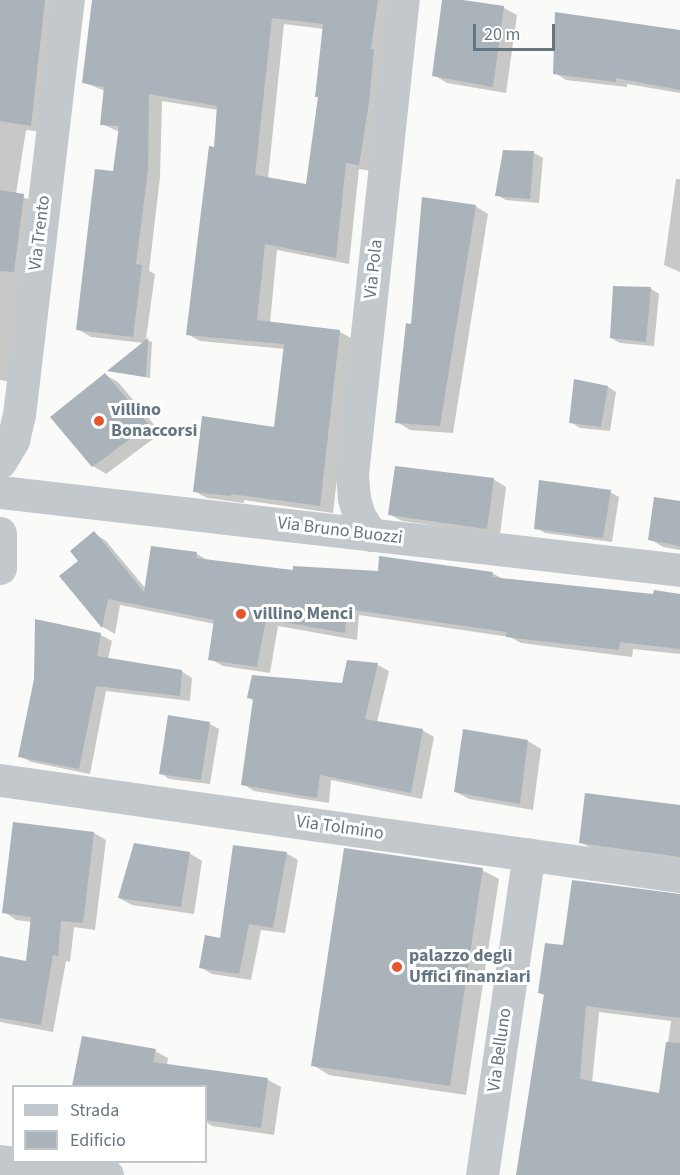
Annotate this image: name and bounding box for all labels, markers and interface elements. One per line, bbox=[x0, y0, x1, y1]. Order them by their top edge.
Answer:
scale bar bbox=[476, 12, 558, 50]
text: 20 m bbox=[484, 22, 520, 47]
street label: Via Trento bbox=[25, 194, 55, 272]
street label: Via Pola bbox=[360, 238, 388, 300]
place label: villino Bonaccorsi bbox=[111, 400, 197, 442]
marker: villino Bonaccorsi bbox=[92, 414, 106, 428]
street label: Via Bruno Buozzi bbox=[276, 513, 404, 549]
place label: villino Menci bbox=[253, 603, 353, 625]
marker: villino Menci bbox=[234, 607, 248, 621]
street label: Via Tolmino bbox=[295, 811, 385, 845]
place label: palazzo degli Uffici finanziari bbox=[409, 946, 531, 988]
marker: palazzo degli Uffici finanziari bbox=[390, 960, 404, 974]
street label: Via Belluno bbox=[483, 1007, 517, 1093]
legend bbox=[12, 1085, 207, 1163]
text: Strada bbox=[70, 1098, 119, 1123]
text: Edificio bbox=[70, 1128, 126, 1153]

